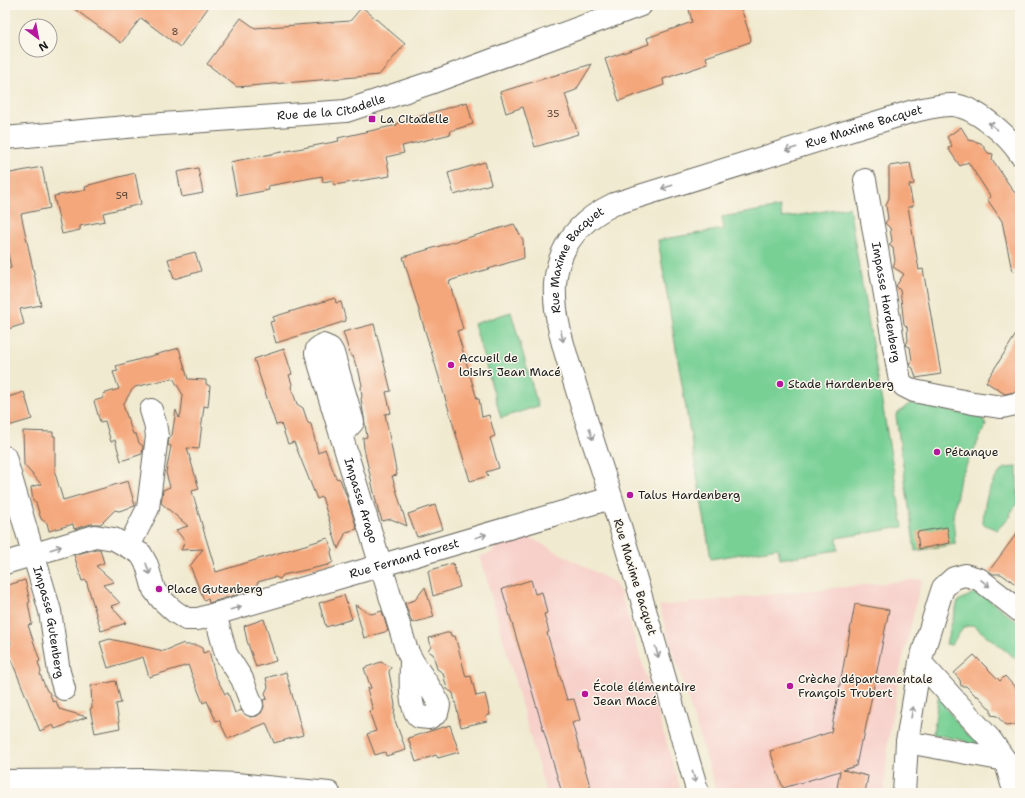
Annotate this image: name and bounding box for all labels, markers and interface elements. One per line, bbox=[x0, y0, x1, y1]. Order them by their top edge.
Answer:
north arrow bbox=[18, 18, 58, 58]
house number: 8 bbox=[172, 25, 179, 38]
text: N bbox=[35, 37, 51, 55]
street label: Rue de la Citadelle bbox=[276, 90, 388, 124]
street label: Rue Maxime Bacquet bbox=[804, 101, 924, 152]
house number: 35 bbox=[547, 107, 559, 120]
place label: La Citadelle bbox=[380, 111, 449, 127]
marker: La Citadelle bbox=[367, 114, 377, 124]
one-way arrow bbox=[988, 122, 999, 131]
one-way arrow bbox=[785, 146, 798, 153]
one-way arrow bbox=[662, 184, 674, 192]
house number: 59 bbox=[116, 189, 128, 202]
street label: Rue Maxime Bacquet bbox=[547, 203, 607, 314]
street label: Impasse Hardenberg bbox=[868, 241, 905, 364]
one-way arrow bbox=[559, 330, 566, 343]
place label: Accueil de loisirs Jean Macé bbox=[459, 350, 561, 380]
marker: Accueil de loisirs Jean Macé bbox=[446, 360, 456, 370]
place label: Stade Hardenberg bbox=[788, 376, 894, 392]
marker: Stade Hardenberg bbox=[775, 379, 785, 389]
one-way arrow bbox=[588, 427, 595, 440]
place label: Pétanque bbox=[945, 444, 999, 460]
marker: Pétanque bbox=[932, 447, 942, 457]
street label: Impasse Arago bbox=[340, 456, 382, 545]
place label: Talus Hardenberg bbox=[638, 487, 740, 503]
marker: Talus Hardenberg bbox=[625, 490, 635, 500]
street label: Rue Maxime Bacquet bbox=[610, 517, 660, 637]
one-way arrow bbox=[475, 532, 488, 539]
street label: Rue Fernand Forest bbox=[348, 535, 461, 582]
one-way arrow bbox=[49, 544, 62, 551]
one-way arrow bbox=[145, 563, 152, 576]
street label: Impasse Gutenberg bbox=[29, 564, 68, 680]
one-way arrow bbox=[979, 579, 990, 588]
place label: Place Gutenberg bbox=[167, 581, 263, 597]
marker: Place Gutenberg bbox=[154, 584, 164, 594]
one-way arrow bbox=[229, 604, 242, 611]
one-way arrow bbox=[654, 645, 661, 658]
place label: Crèche départementale François Trubert bbox=[798, 671, 933, 701]
place label: École élémentaire Jean Macé bbox=[593, 679, 696, 709]
marker: Crèche départementale François Trubert bbox=[785, 681, 795, 691]
marker: École élémentaire Jean Macé bbox=[580, 689, 590, 699]
one-way arrow bbox=[908, 706, 916, 719]
one-way arrow bbox=[691, 770, 698, 783]

